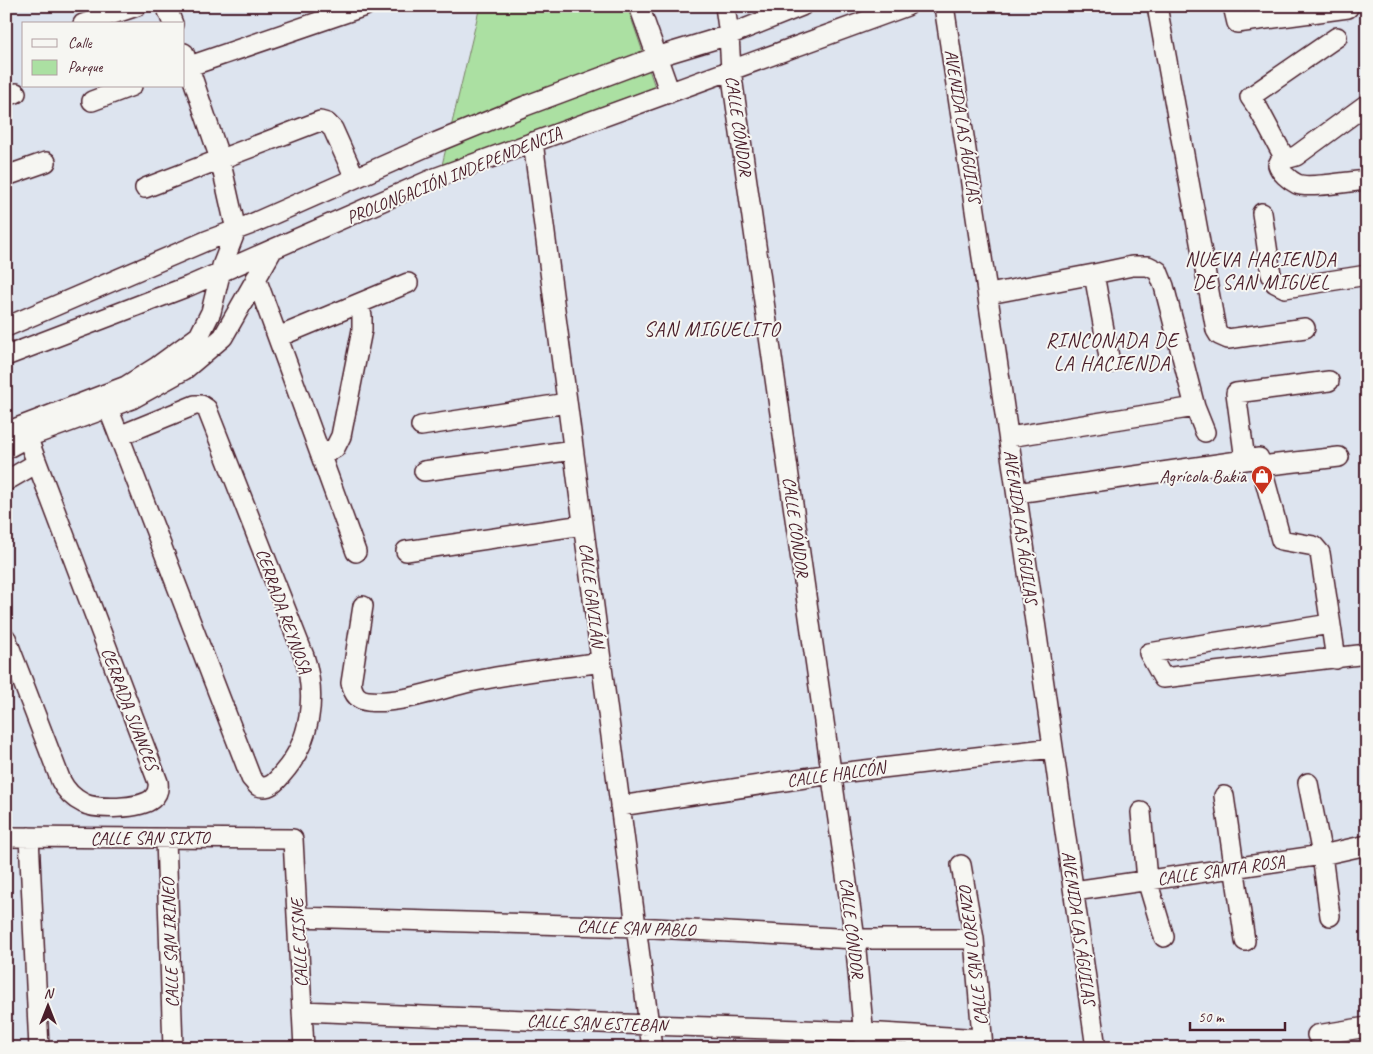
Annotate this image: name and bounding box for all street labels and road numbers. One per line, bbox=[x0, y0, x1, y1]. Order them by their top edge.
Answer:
street label: AVENIDA LAS ÁGUILAS bbox=[940, 48, 986, 207]
street label: CALLE CÓNDOR bbox=[721, 74, 757, 179]
street label: PROLONGACIÓN INDEPENDENCIA bbox=[343, 121, 566, 228]
street label: AVENIDA LAS ÁGUILAS bbox=[999, 449, 1043, 608]
street label: CALLE CÓNDOR bbox=[778, 475, 814, 580]
street label: CALLE GAVILÁN bbox=[575, 542, 610, 651]
street label: CERRADA REYNOSA bbox=[251, 546, 317, 677]
street label: CERRADA SUANCES bbox=[96, 644, 164, 776]
street label: CALLE HALCÓN bbox=[785, 756, 890, 792]
street label: CALLE SAN SIXTO bbox=[90, 827, 212, 849]
street label: AVENIDA LAS ÁGUILAS bbox=[1057, 850, 1101, 1009]
street label: CALLE SANTA ROSA bbox=[1156, 850, 1287, 890]
street label: CALLE SAN IRINEO bbox=[157, 876, 183, 1008]
street label: CALLE CÓNDOR bbox=[835, 876, 869, 981]
street label: CALLE SAN LORENZO bbox=[953, 883, 992, 1027]
street label: CALLE CISNE bbox=[286, 896, 312, 988]
street label: CALLE SAN PABLO bbox=[577, 915, 698, 941]
street label: CALLE SAN ESTEBAN bbox=[527, 1010, 670, 1037]

